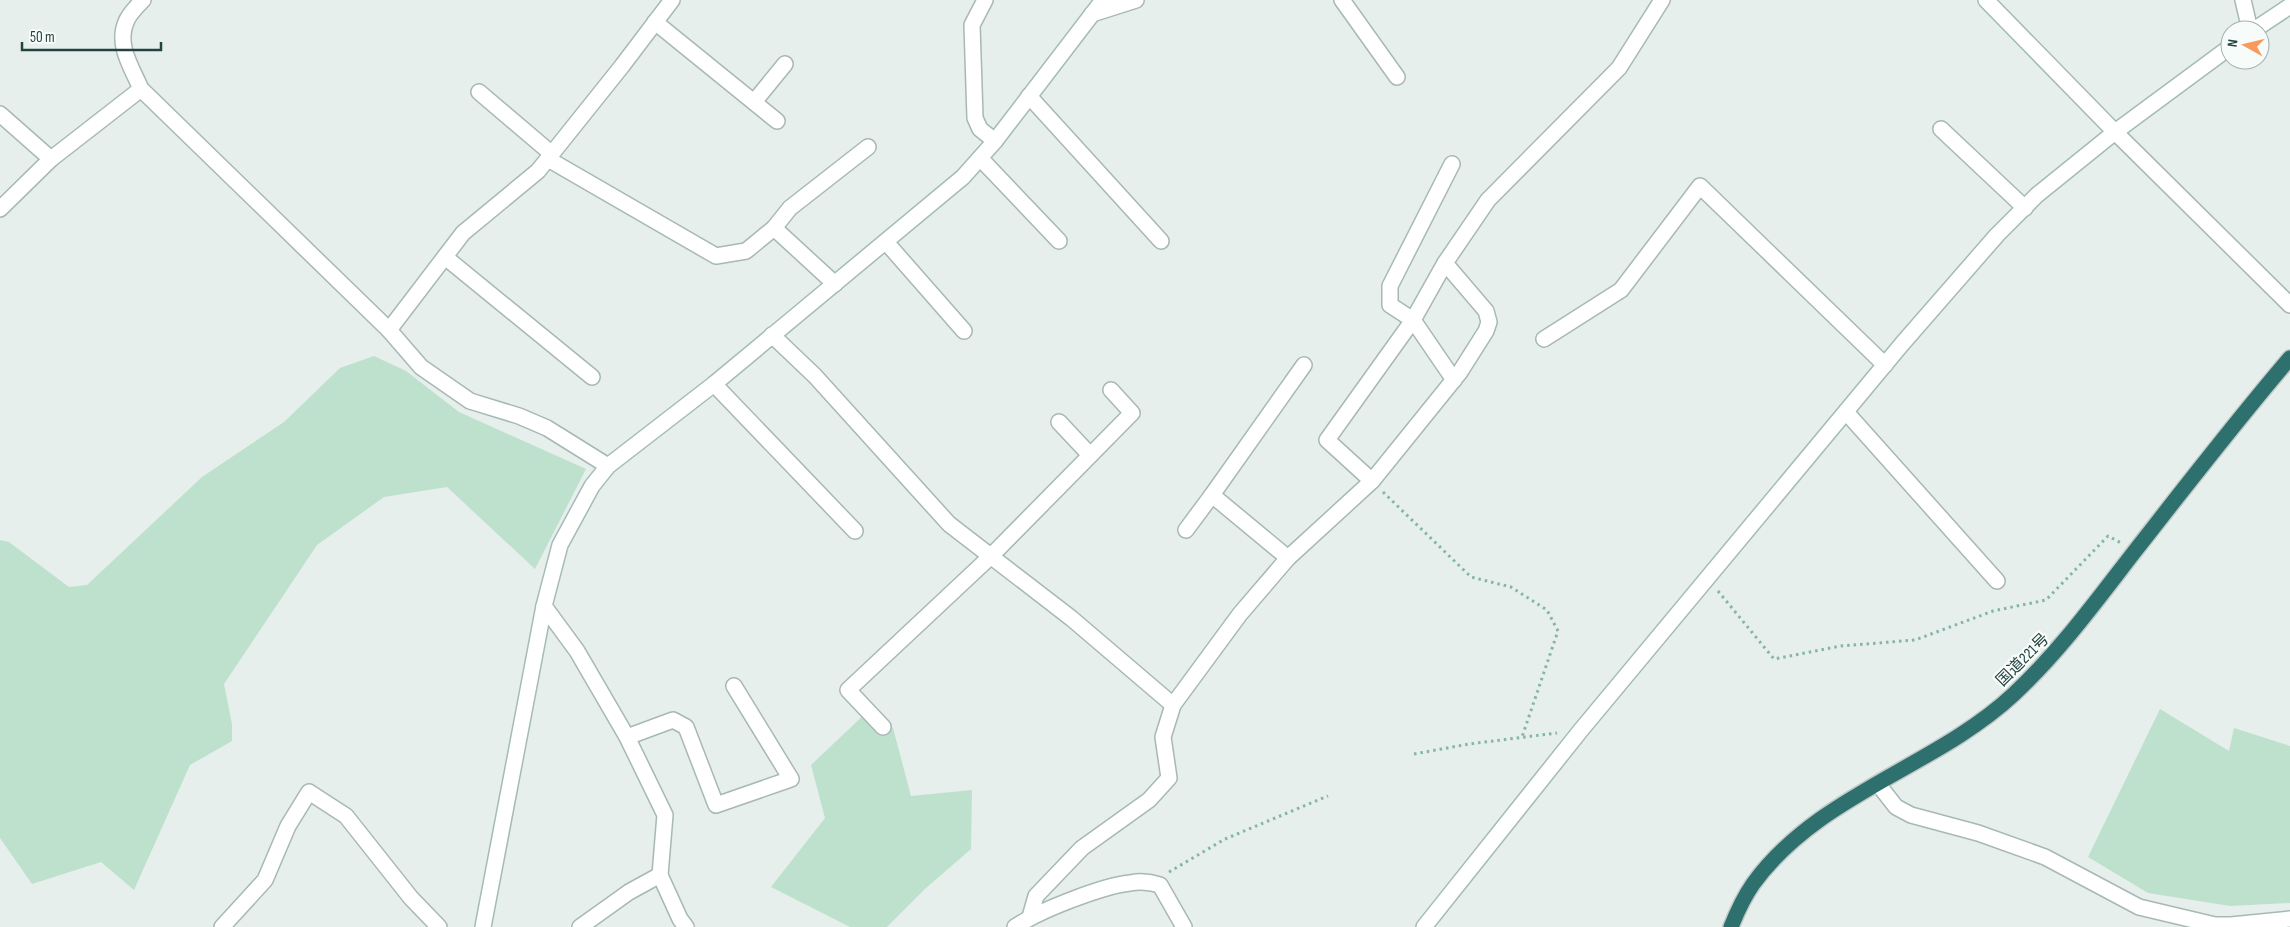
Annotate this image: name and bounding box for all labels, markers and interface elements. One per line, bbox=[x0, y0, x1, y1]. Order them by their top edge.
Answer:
scale bar bbox=[22, 20, 161, 52]
north arrow bbox=[2220, 20, 2270, 70]
text: 50 m bbox=[30, 28, 55, 47]
text: N bbox=[2224, 38, 2242, 48]
street label: 国道221号 bbox=[1993, 630, 2053, 690]

